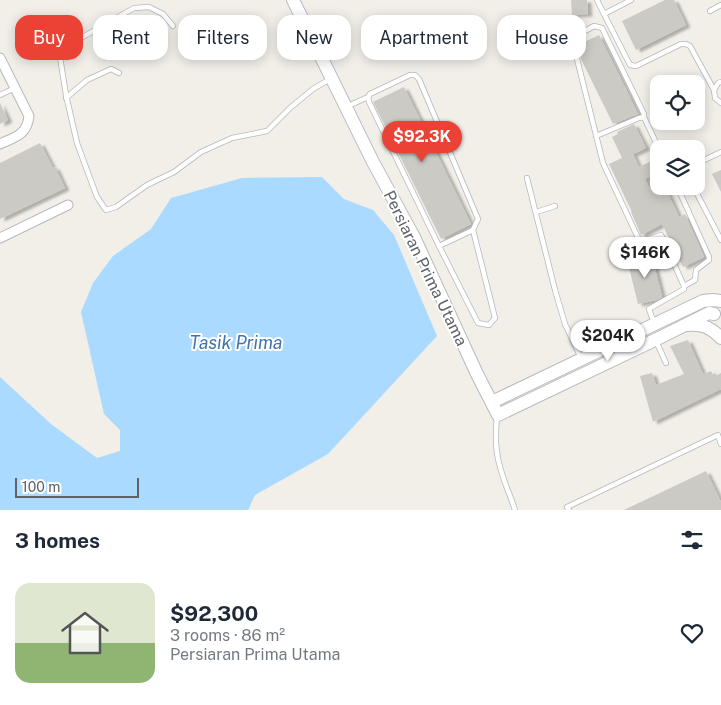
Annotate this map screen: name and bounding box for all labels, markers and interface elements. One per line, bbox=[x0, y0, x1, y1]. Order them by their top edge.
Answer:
chip: Buy bbox=[15, 15, 83, 60]
chip: Rent bbox=[93, 15, 168, 60]
chip: Filters bbox=[178, 15, 267, 60]
chip: New bbox=[277, 15, 351, 60]
chip: Apartment bbox=[361, 15, 487, 60]
chip: House bbox=[497, 15, 586, 60]
map controls bbox=[650, 75, 705, 195]
button: locate bbox=[650, 75, 705, 130]
pin: $92.3K bbox=[381, 120, 463, 163]
text: $92.3K bbox=[393, 127, 451, 146]
button: layers bbox=[650, 140, 705, 195]
street label: Persiaran Prima Utama bbox=[380, 188, 471, 349]
pin: $146K bbox=[610, 236, 680, 279]
text: $146K bbox=[620, 243, 670, 262]
pin: $204K bbox=[573, 320, 643, 362]
text: $204K bbox=[581, 326, 635, 345]
water label: Tasik Prima bbox=[190, 332, 282, 353]
scale bar bbox=[15, 475, 139, 498]
text: 100 m bbox=[22, 479, 60, 495]
icon: filters bbox=[678, 526, 706, 554]
text: 3 homes bbox=[15, 528, 100, 553]
text: $92,300 bbox=[170, 601, 258, 626]
icon: home bbox=[55, 603, 115, 663]
icon: heart bbox=[678, 619, 706, 647]
text: 3 rooms · 86 m² bbox=[170, 626, 285, 645]
text: Persiaran Prima Utama bbox=[170, 645, 340, 664]

